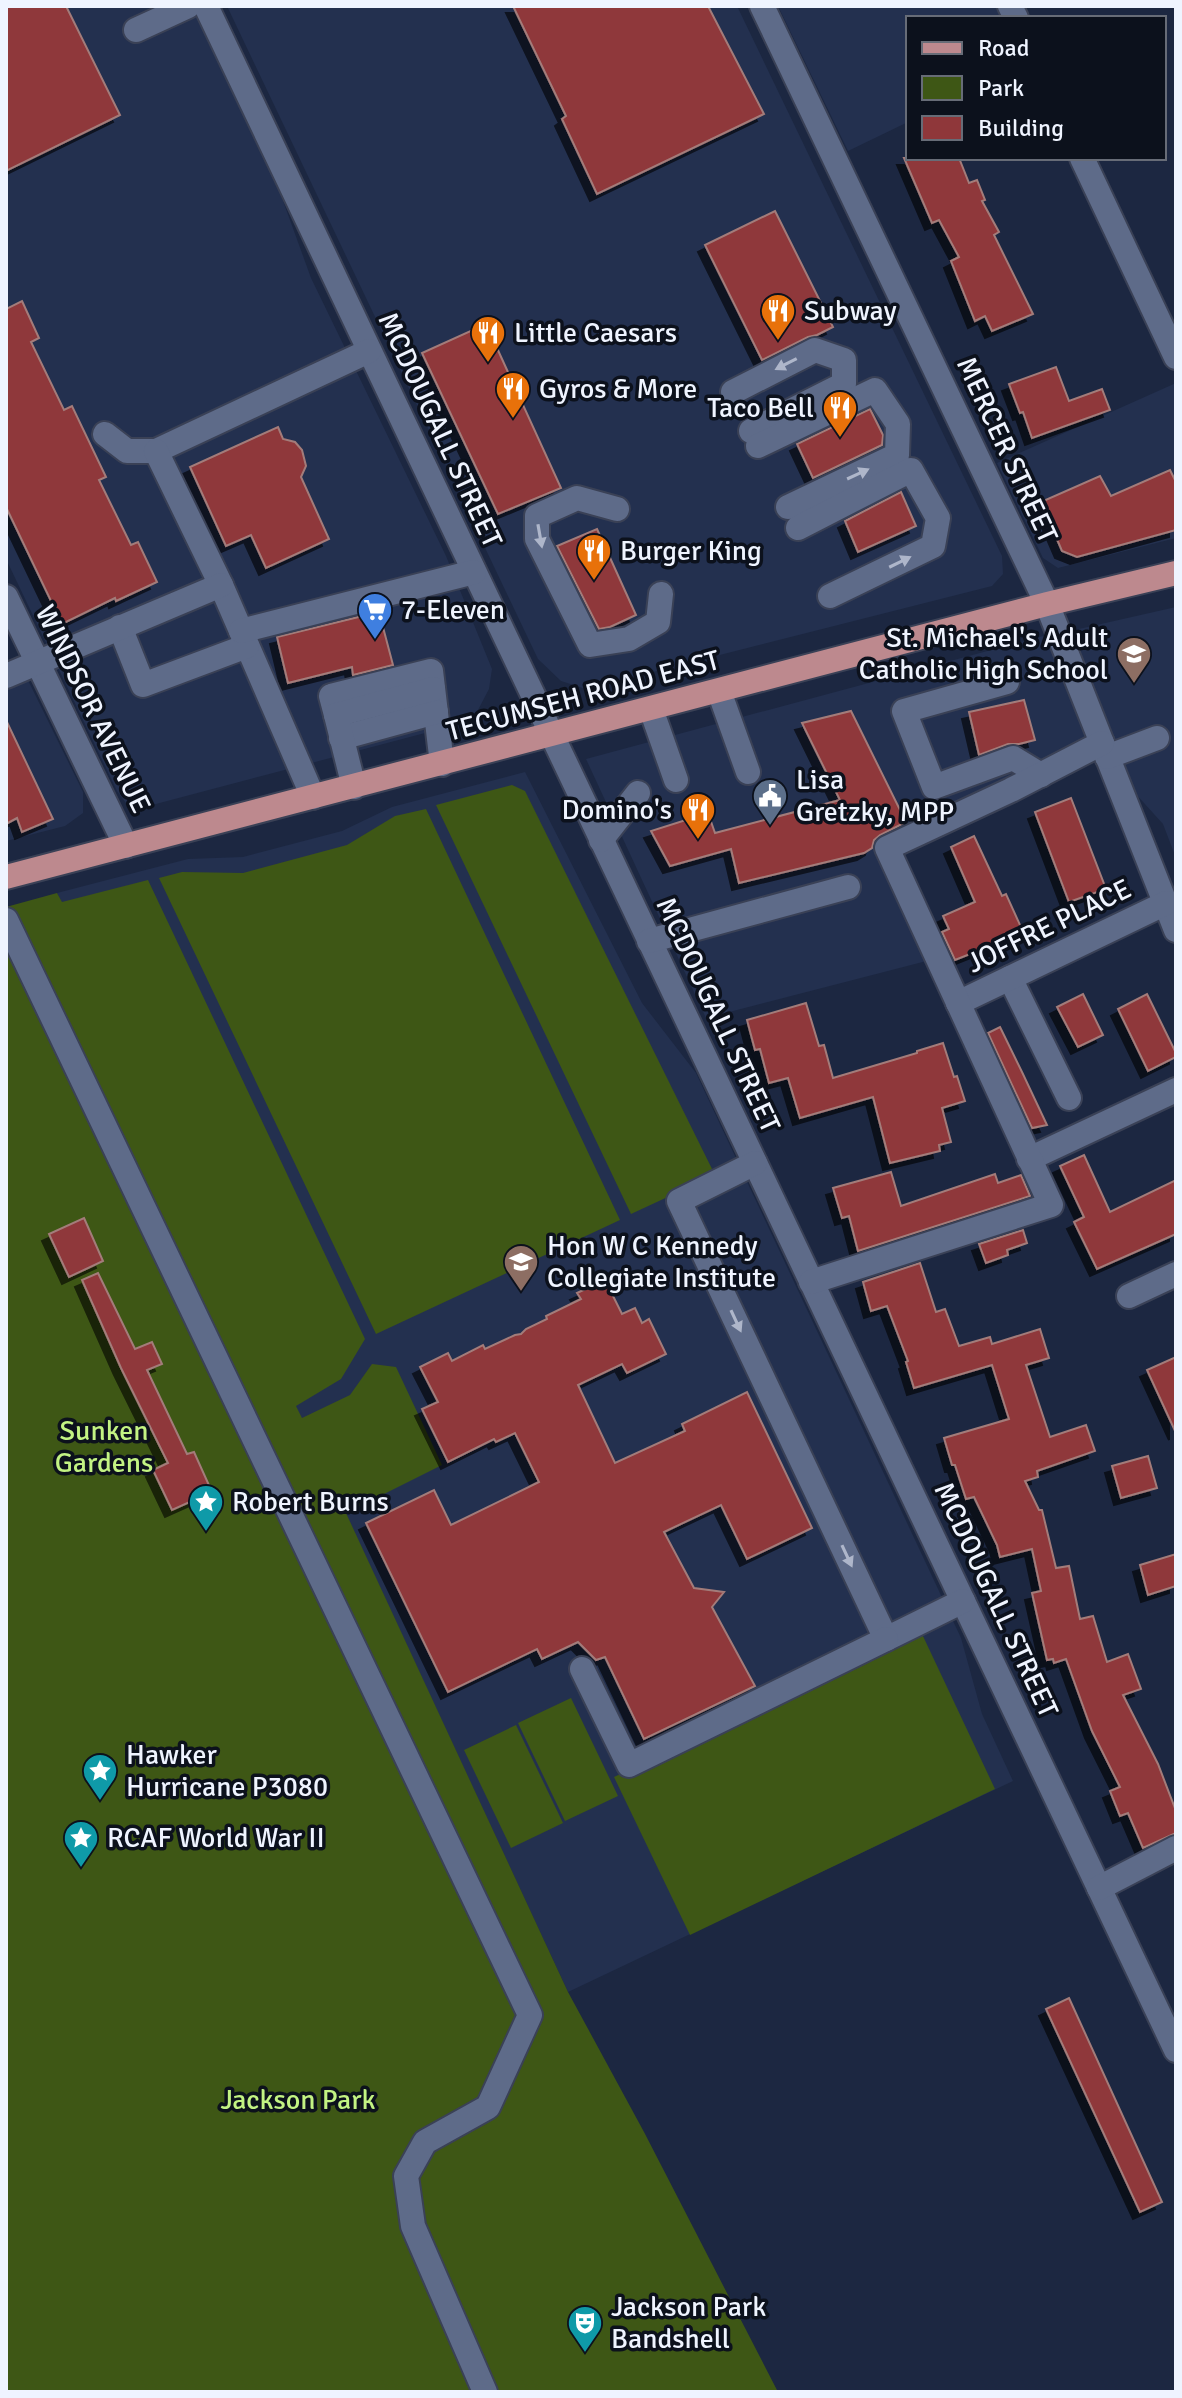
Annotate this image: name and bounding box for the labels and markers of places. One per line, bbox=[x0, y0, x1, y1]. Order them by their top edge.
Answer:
restaurant icon: Subway bbox=[759, 292, 797, 342]
place label: Subway bbox=[804, 294, 897, 328]
restaurant icon: Little Caesars bbox=[469, 314, 507, 364]
place label: Little Caesars bbox=[514, 316, 677, 350]
restaurant icon: Gyros & More bbox=[494, 370, 532, 420]
place label: Gyros & More bbox=[539, 372, 697, 406]
restaurant icon: Taco Bell bbox=[821, 389, 859, 439]
place label: Taco Bell bbox=[707, 391, 814, 425]
restaurant icon: Burger King bbox=[575, 532, 613, 582]
place label: Burger King bbox=[620, 534, 762, 568]
supermarket icon: 7-Eleven bbox=[356, 591, 394, 641]
place label: 7-Eleven bbox=[401, 593, 505, 627]
place label: St. Michael's Adult Catholic High School bbox=[859, 621, 1108, 687]
school or university icon: St. Michael's Adult Catholic High School bbox=[1115, 635, 1153, 685]
place label: Lisa Gretzky, MPP bbox=[796, 763, 954, 829]
public building icon: Lisa Gretzky, MPP bbox=[751, 777, 789, 827]
restaurant icon: Domino's bbox=[679, 791, 717, 841]
place label: Domino's bbox=[562, 793, 672, 827]
place label: Hon W C Kennedy Collegiate Institute bbox=[547, 1229, 776, 1295]
school or university icon: Hon W C Kennedy Collegiate Institute bbox=[502, 1243, 540, 1293]
place icon: Robert Burns bbox=[187, 1483, 225, 1533]
place label: Robert Burns bbox=[232, 1485, 389, 1519]
place label: Hawker Hurricane P3080 bbox=[126, 1738, 328, 1804]
place icon: Hawker Hurricane P3080 bbox=[81, 1752, 119, 1802]
place icon: RCAF World War II bbox=[62, 1819, 100, 1869]
place label: RCAF World War II bbox=[107, 1821, 325, 1855]
place label: Jackson Park Bandshell bbox=[611, 2290, 766, 2356]
theatre icon: Jackson Park Bandshell bbox=[566, 2304, 604, 2354]

